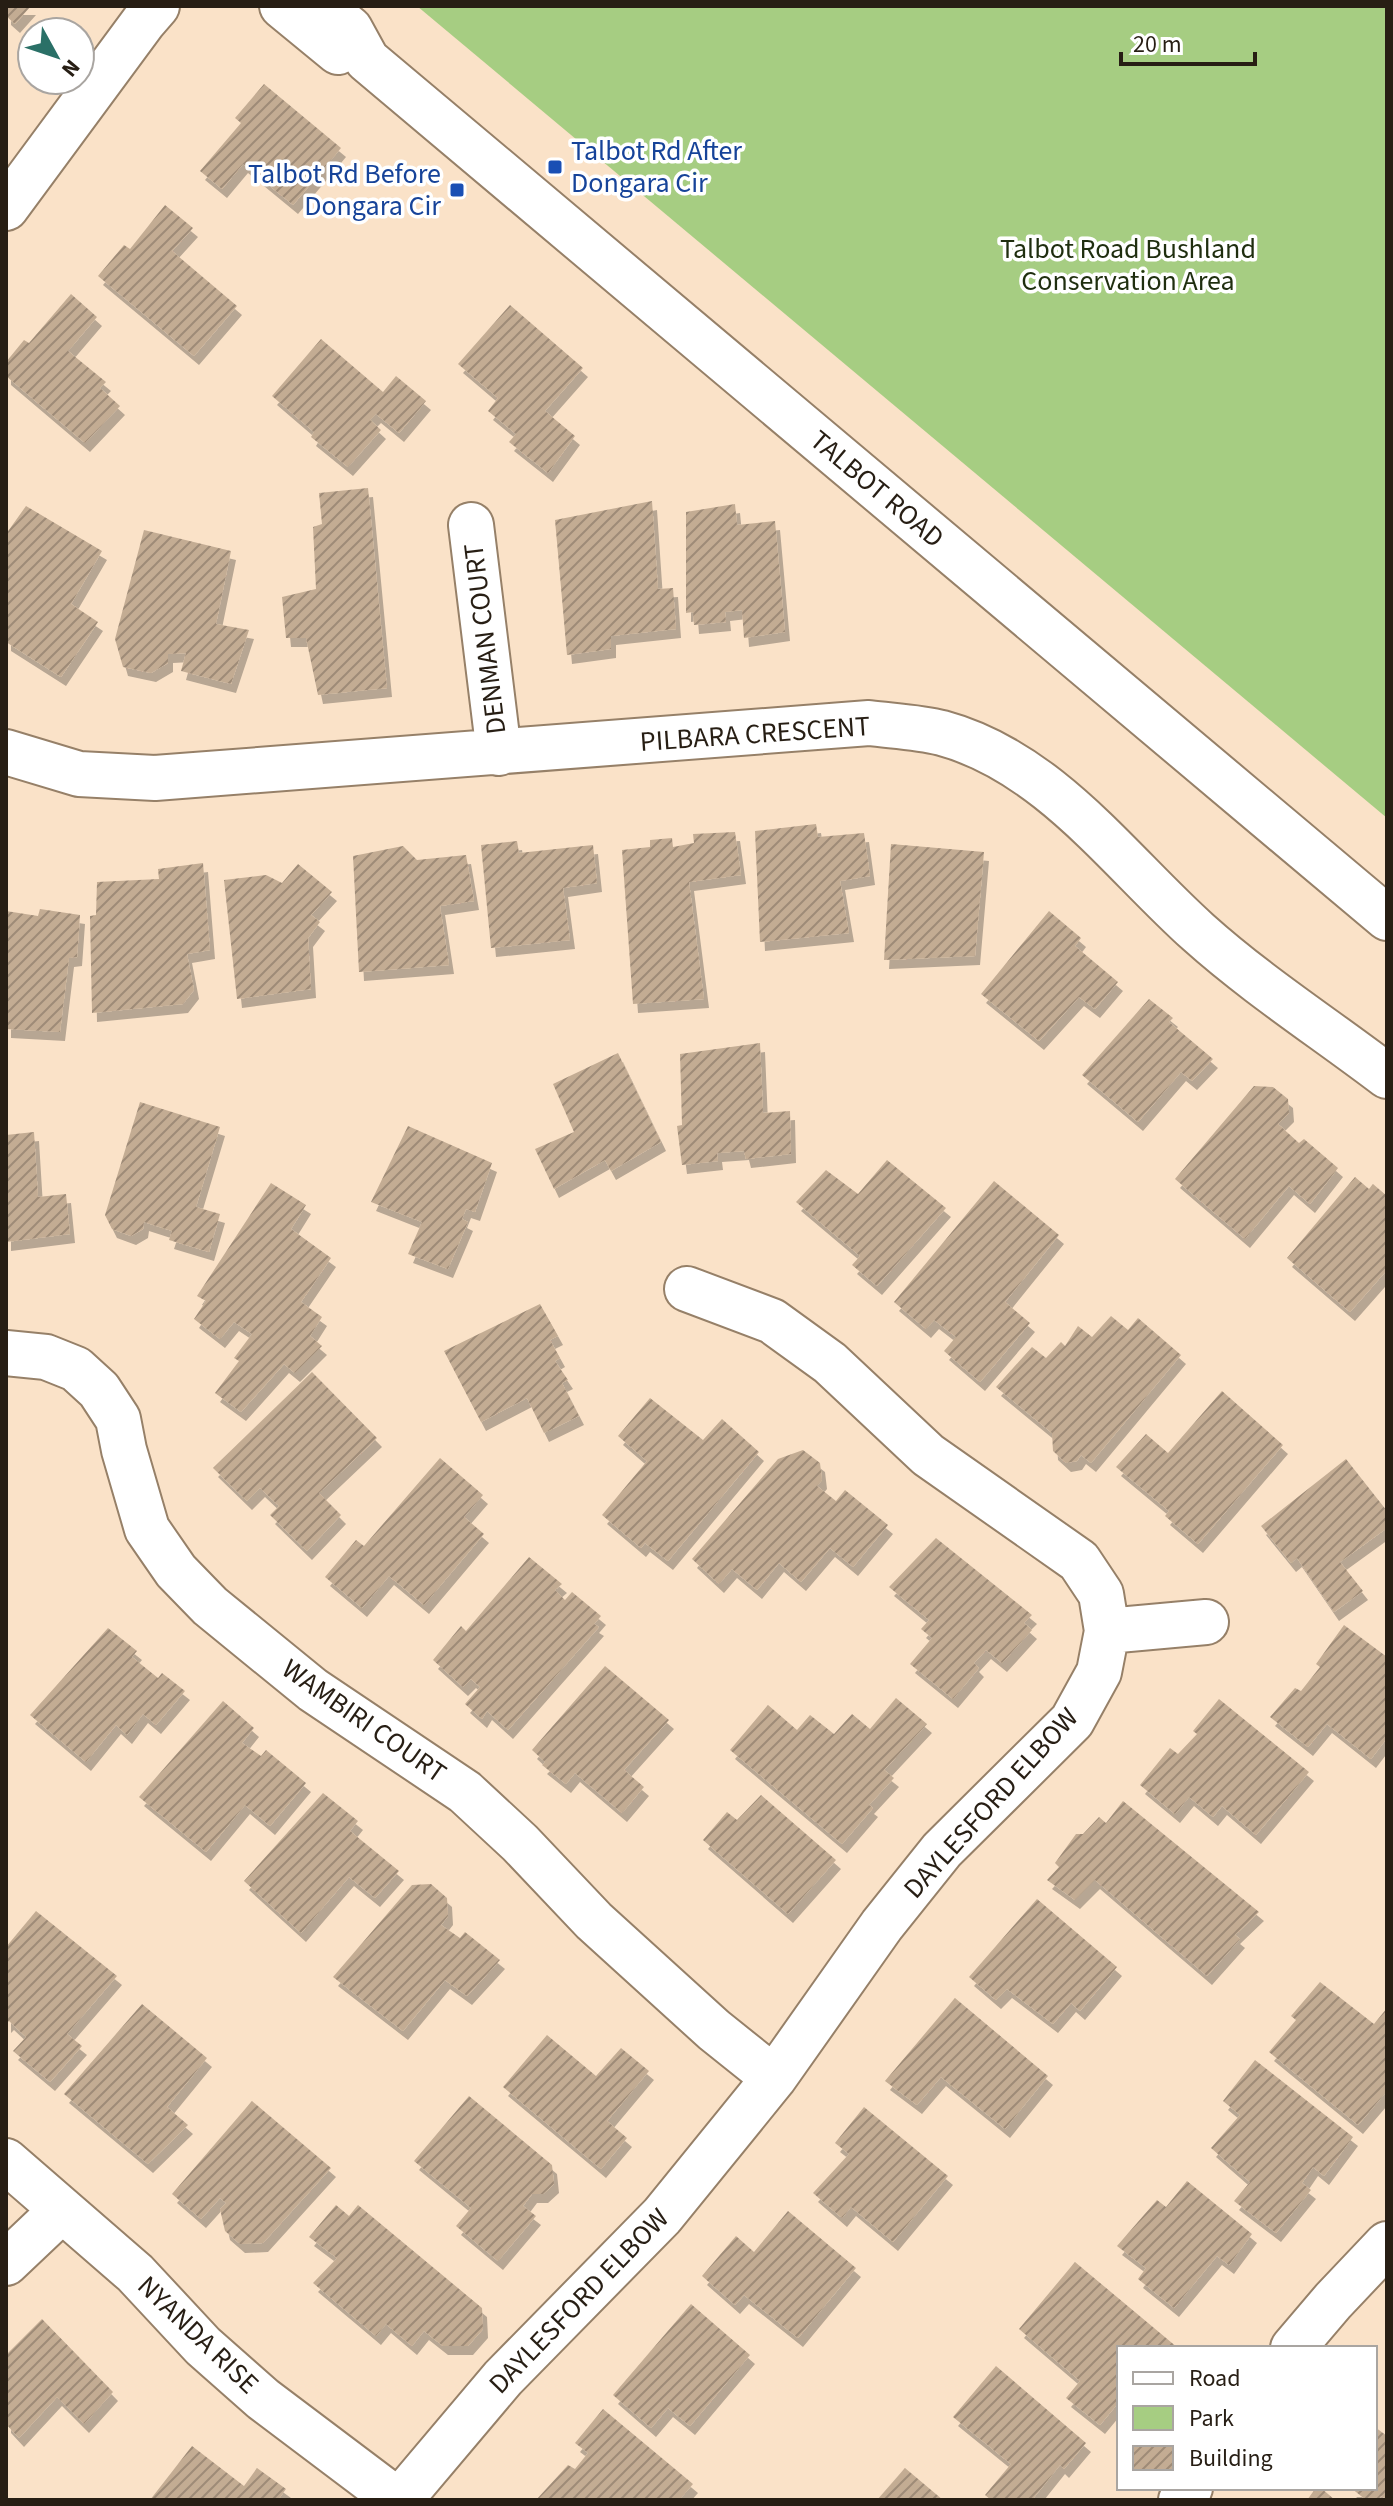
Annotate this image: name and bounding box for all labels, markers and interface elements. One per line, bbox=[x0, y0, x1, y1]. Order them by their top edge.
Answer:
north arrow bbox=[16, 16, 96, 96]
scale bar bbox=[1121, 16, 1255, 66]
text: 20 m bbox=[1133, 27, 1182, 62]
text: N bbox=[54, 52, 88, 84]
place label: Talbot Rd After Dongara Cir bbox=[571, 131, 742, 203]
place label: Talbot Rd Before Dongara Cir bbox=[248, 154, 441, 226]
marker: Talbot Rd After Dongara Cir bbox=[546, 158, 564, 176]
marker: Talbot Rd Before Dongara Cir bbox=[448, 181, 466, 199]
park label: Talbot Road Bushland Conservation Area bbox=[1000, 229, 1256, 301]
street label: TALBOT ROAD bbox=[801, 421, 953, 557]
street label: DENMAN COURT bbox=[453, 541, 517, 737]
street label: PILBARA CRESCENT bbox=[639, 706, 871, 762]
street label: WAMBIRI COURT bbox=[274, 1649, 454, 1793]
street label: DAYLESFORD ELBOW bbox=[894, 1699, 1088, 1907]
street label: DAYLESFORD ELBOW bbox=[480, 2199, 678, 2403]
street label: NYANDA RISE bbox=[128, 2267, 268, 2403]
legend bbox=[1117, 2346, 1377, 2490]
text: Road bbox=[1189, 2361, 1241, 2396]
text: Park bbox=[1189, 2401, 1234, 2436]
text: Building bbox=[1189, 2441, 1273, 2476]

